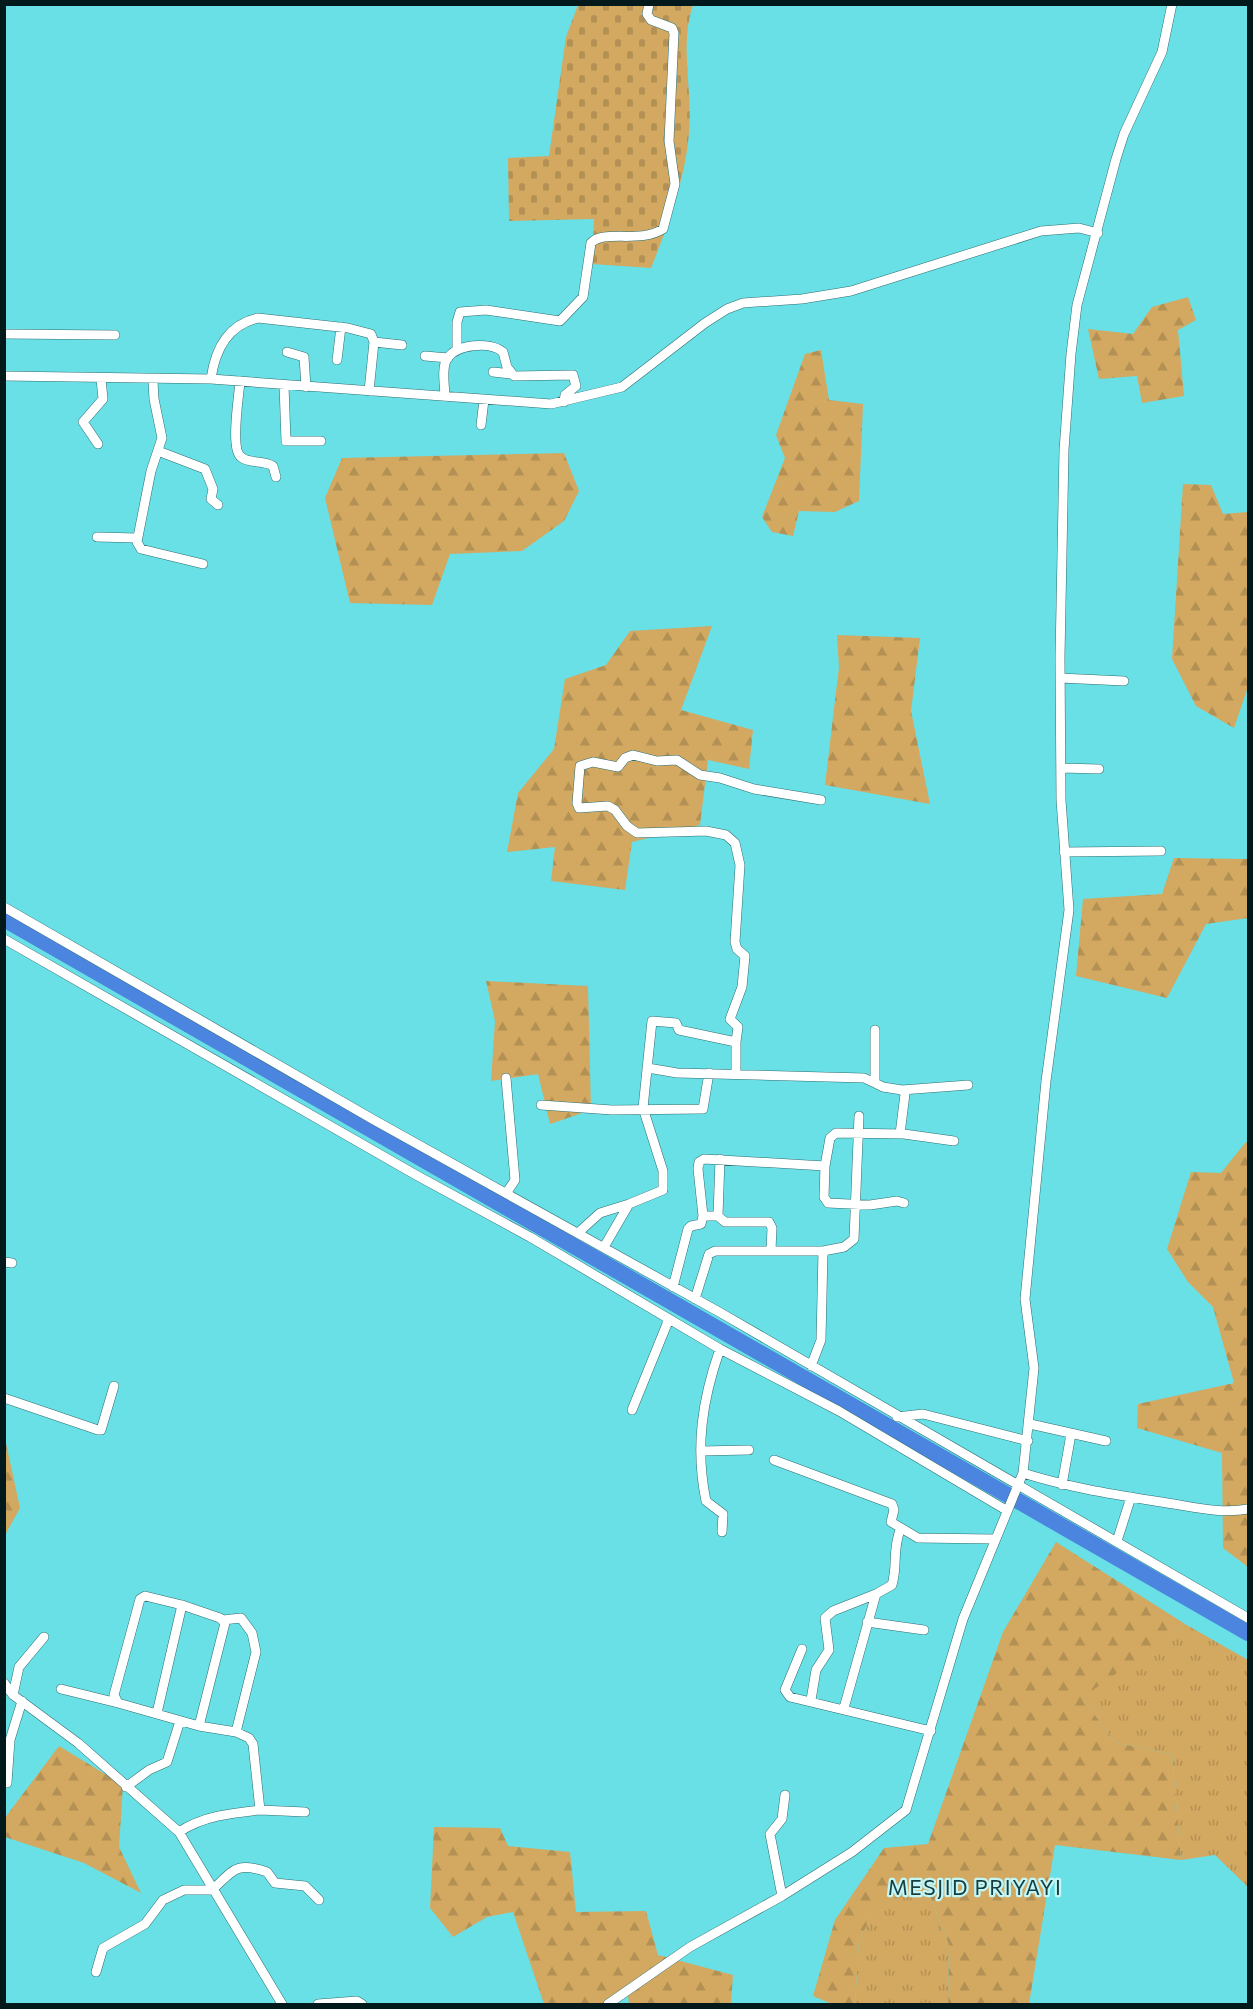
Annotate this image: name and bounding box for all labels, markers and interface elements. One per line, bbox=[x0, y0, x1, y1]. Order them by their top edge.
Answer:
district label: MESJID PRIYAYI bbox=[888, 1874, 1062, 1899]

